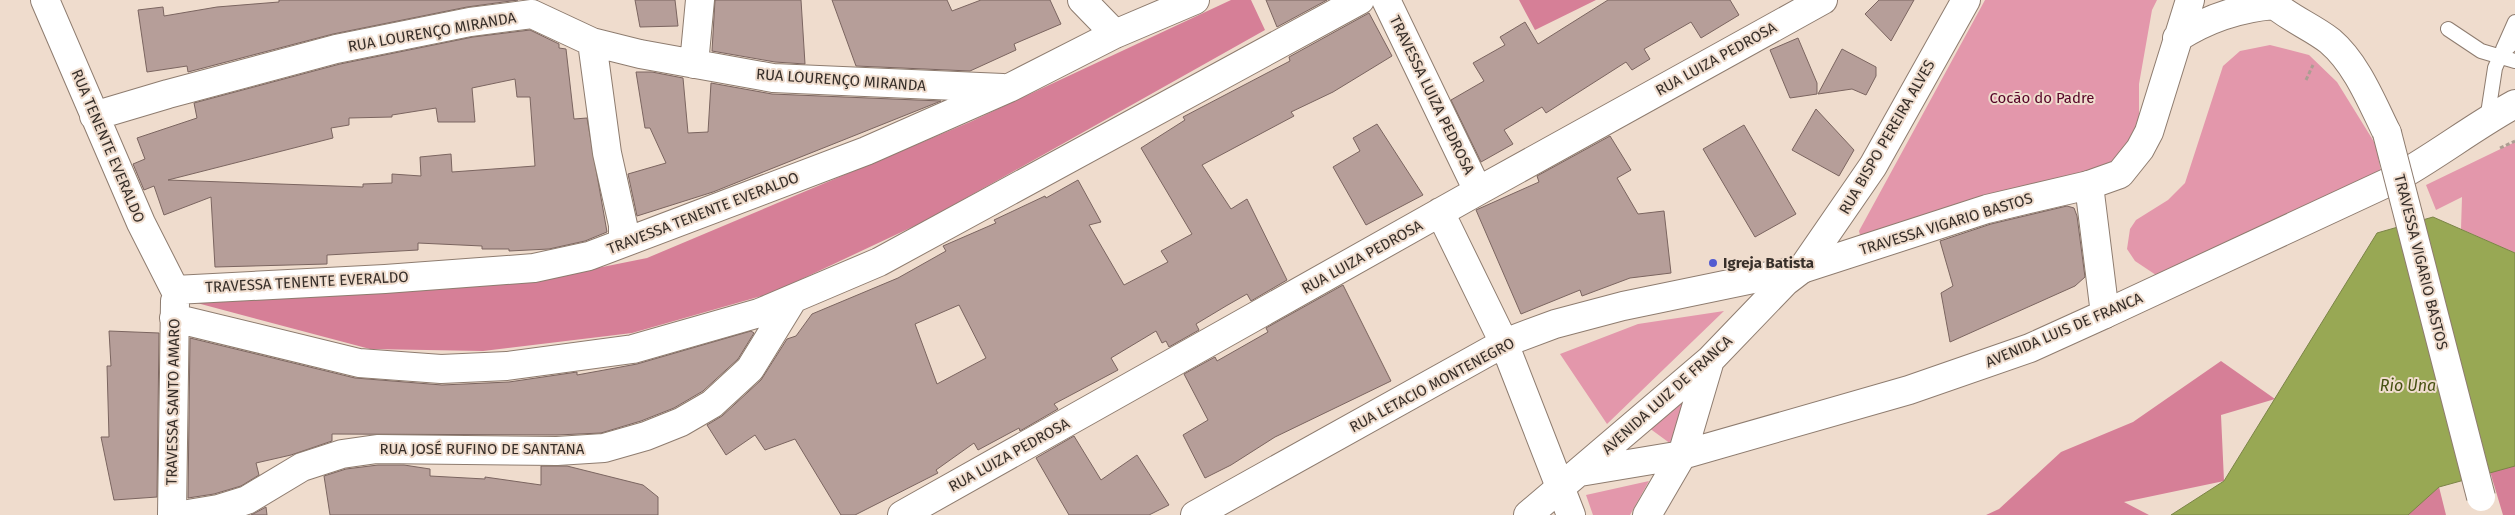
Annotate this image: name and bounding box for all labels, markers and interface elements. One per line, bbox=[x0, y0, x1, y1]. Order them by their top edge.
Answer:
street label: RUA LOURENÇO MIRANDA bbox=[347, 8, 518, 56]
street label: TRAVESSA LUIZA PEDROSA bbox=[1386, 13, 1478, 178]
street label: RUA LUIZA PEDROSA bbox=[1652, 18, 1780, 100]
street label: RUA BISPO PEREIRA ALVES bbox=[1835, 57, 1939, 217]
street label: RUA LOURENÇO MIRANDA bbox=[755, 65, 927, 95]
street label: RUA TENENTE EVERALDO bbox=[67, 67, 149, 225]
park label: Cocão do Padre bbox=[1989, 89, 2095, 107]
street label: TRAVESSA TENENTE EVERALDO bbox=[605, 168, 801, 258]
street label: TRAVESSA VIGARIO BASTOS bbox=[2390, 172, 2452, 352]
street label: TRAVESSA VIGARIO BASTOS bbox=[1857, 189, 2035, 259]
street label: RUA LUIZA PEDROSA bbox=[1298, 216, 1426, 298]
place label: Igreja Batista bbox=[1723, 254, 1814, 272]
marker: Igreja Batista bbox=[1707, 257, 1719, 269]
street label: TRAVESSA TENENTE EVERALDO bbox=[205, 268, 409, 296]
street label: AVENIDA LUIS DE FRANCA bbox=[1983, 289, 2146, 371]
street label: TRAVESSA SANTO AMARO bbox=[163, 318, 183, 486]
street label: AVENIDA LUIZ DE FRANCA bbox=[1598, 332, 1736, 458]
street label: RUA LETACIO MONTENEGRO bbox=[1346, 334, 1518, 436]
water label: Rio Una bbox=[2380, 376, 2436, 395]
street label: RUA LUIZA PEDROSA bbox=[945, 414, 1073, 496]
street label: RUA JOSÉ RUFINO DE SANTANA bbox=[380, 440, 585, 458]

